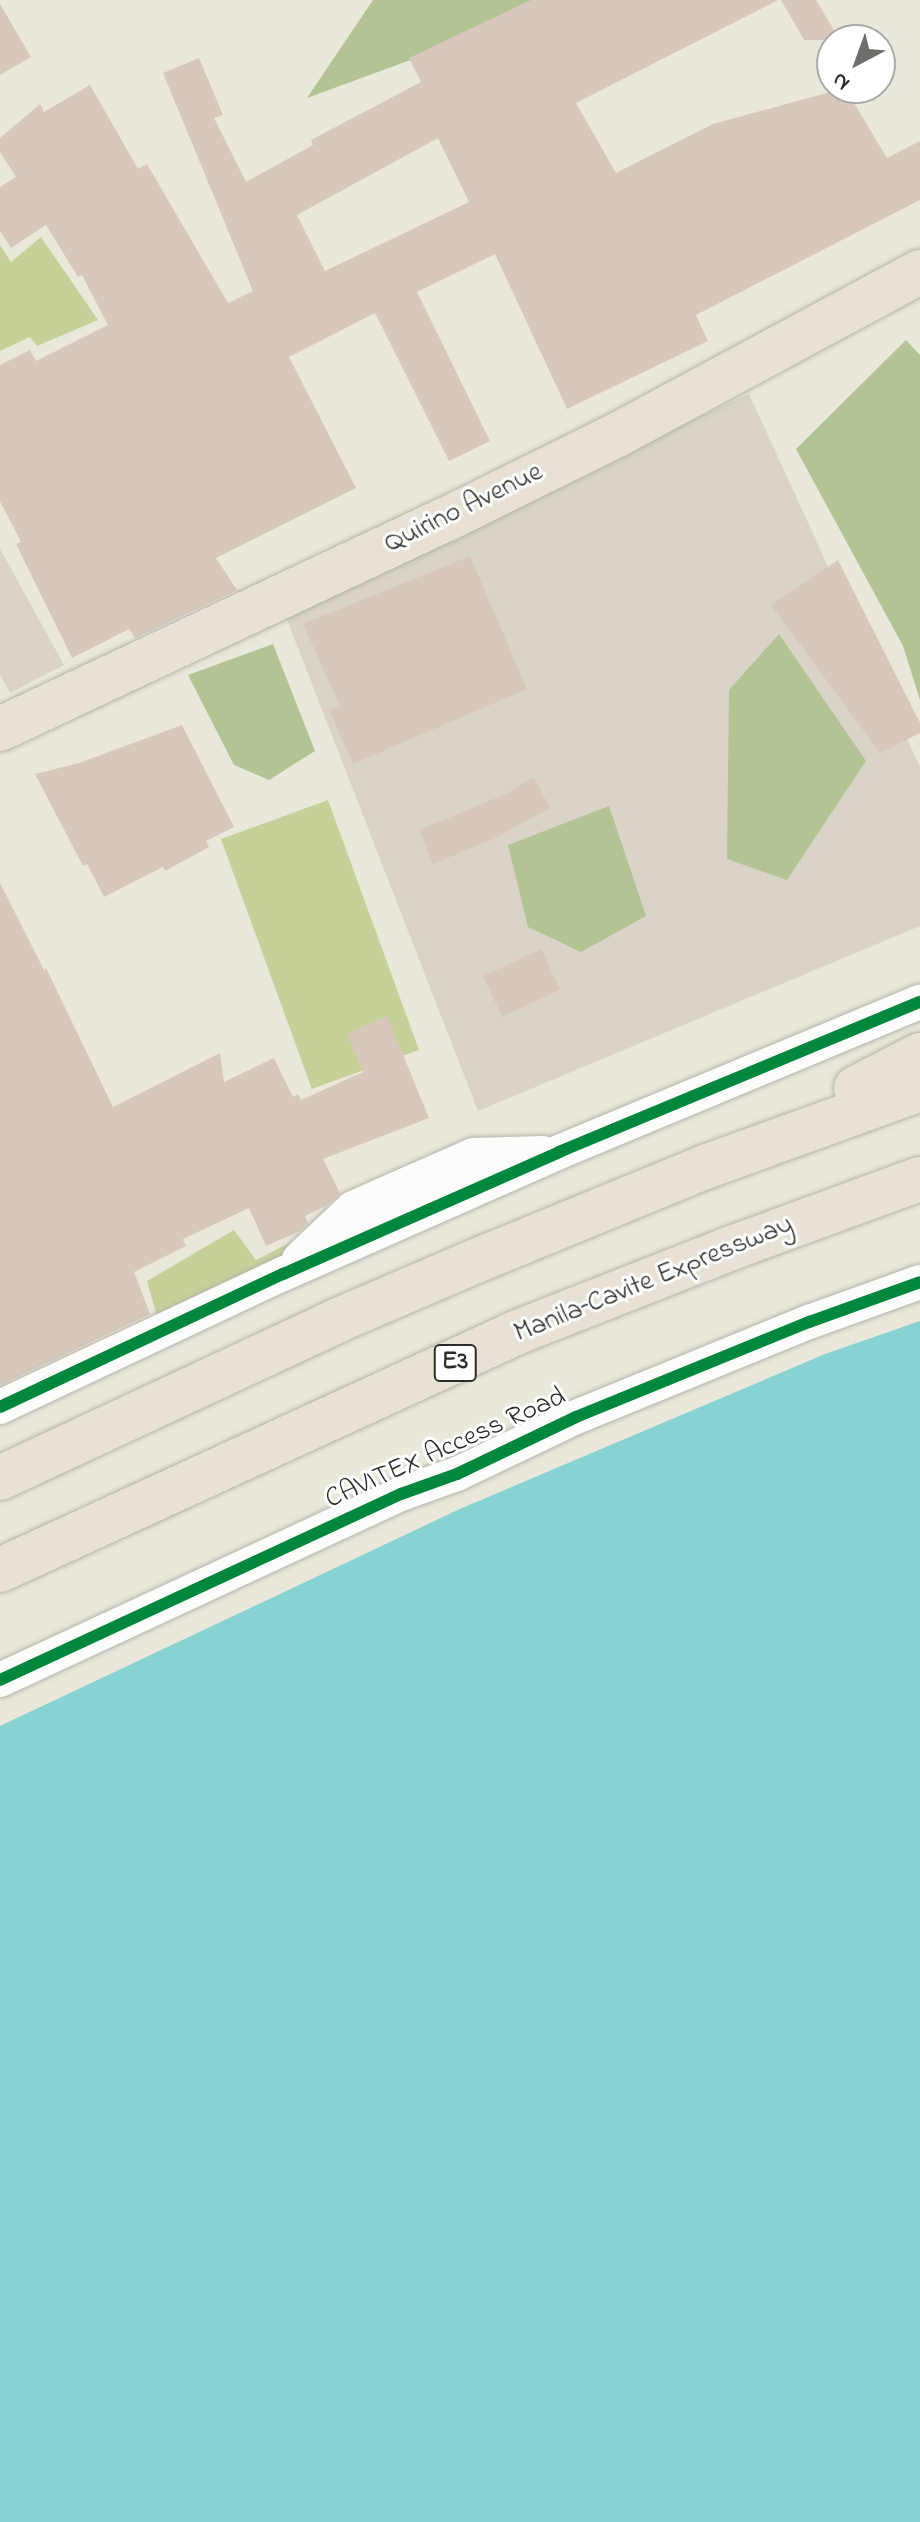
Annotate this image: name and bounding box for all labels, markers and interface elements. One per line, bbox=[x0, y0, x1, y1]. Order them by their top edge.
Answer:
north arrow bbox=[816, 24, 896, 104]
text: N bbox=[825, 64, 858, 98]
street label: Quirino Avenue bbox=[379, 456, 549, 562]
street label: Manila–Cavite Expressway bbox=[510, 1209, 798, 1351]
road number: E3 bbox=[433, 1341, 477, 1385]
street label: CAVITEX Access Road bbox=[321, 1381, 571, 1517]

